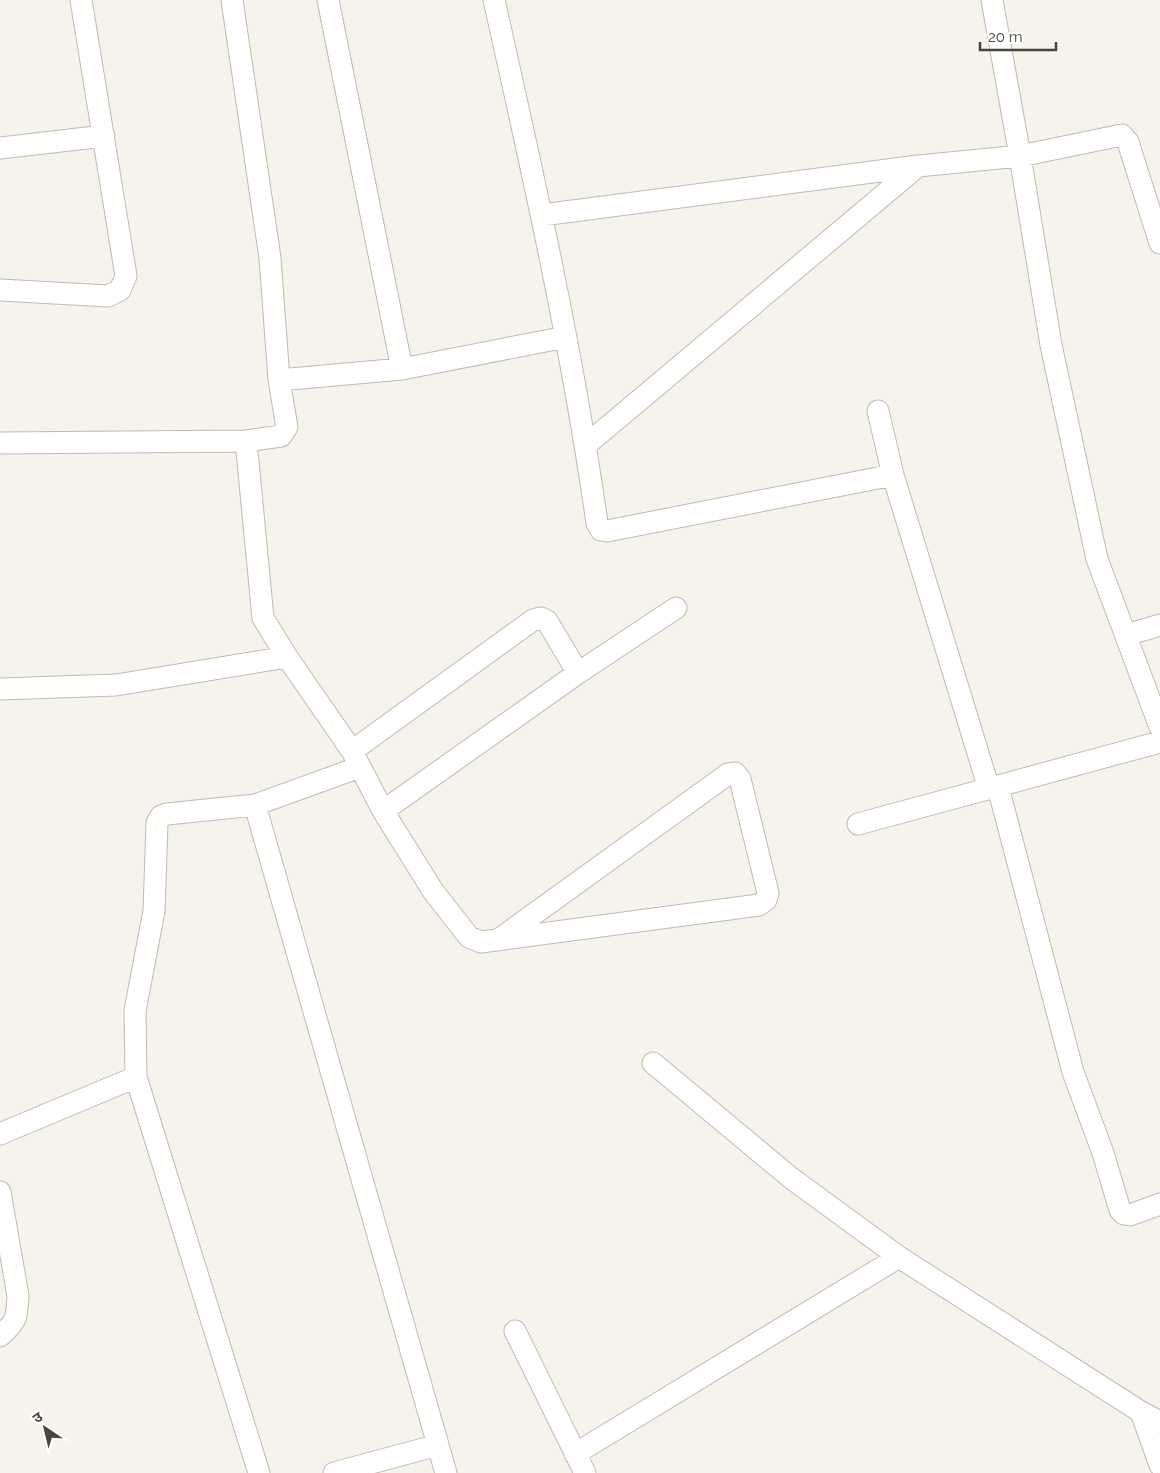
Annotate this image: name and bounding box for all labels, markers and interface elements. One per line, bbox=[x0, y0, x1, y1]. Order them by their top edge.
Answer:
scale bar bbox=[980, 20, 1056, 52]
text: 20 m bbox=[988, 28, 1023, 46]
north arrow bbox=[20, 1403, 70, 1453]
text: उ bbox=[30, 1408, 46, 1426]

